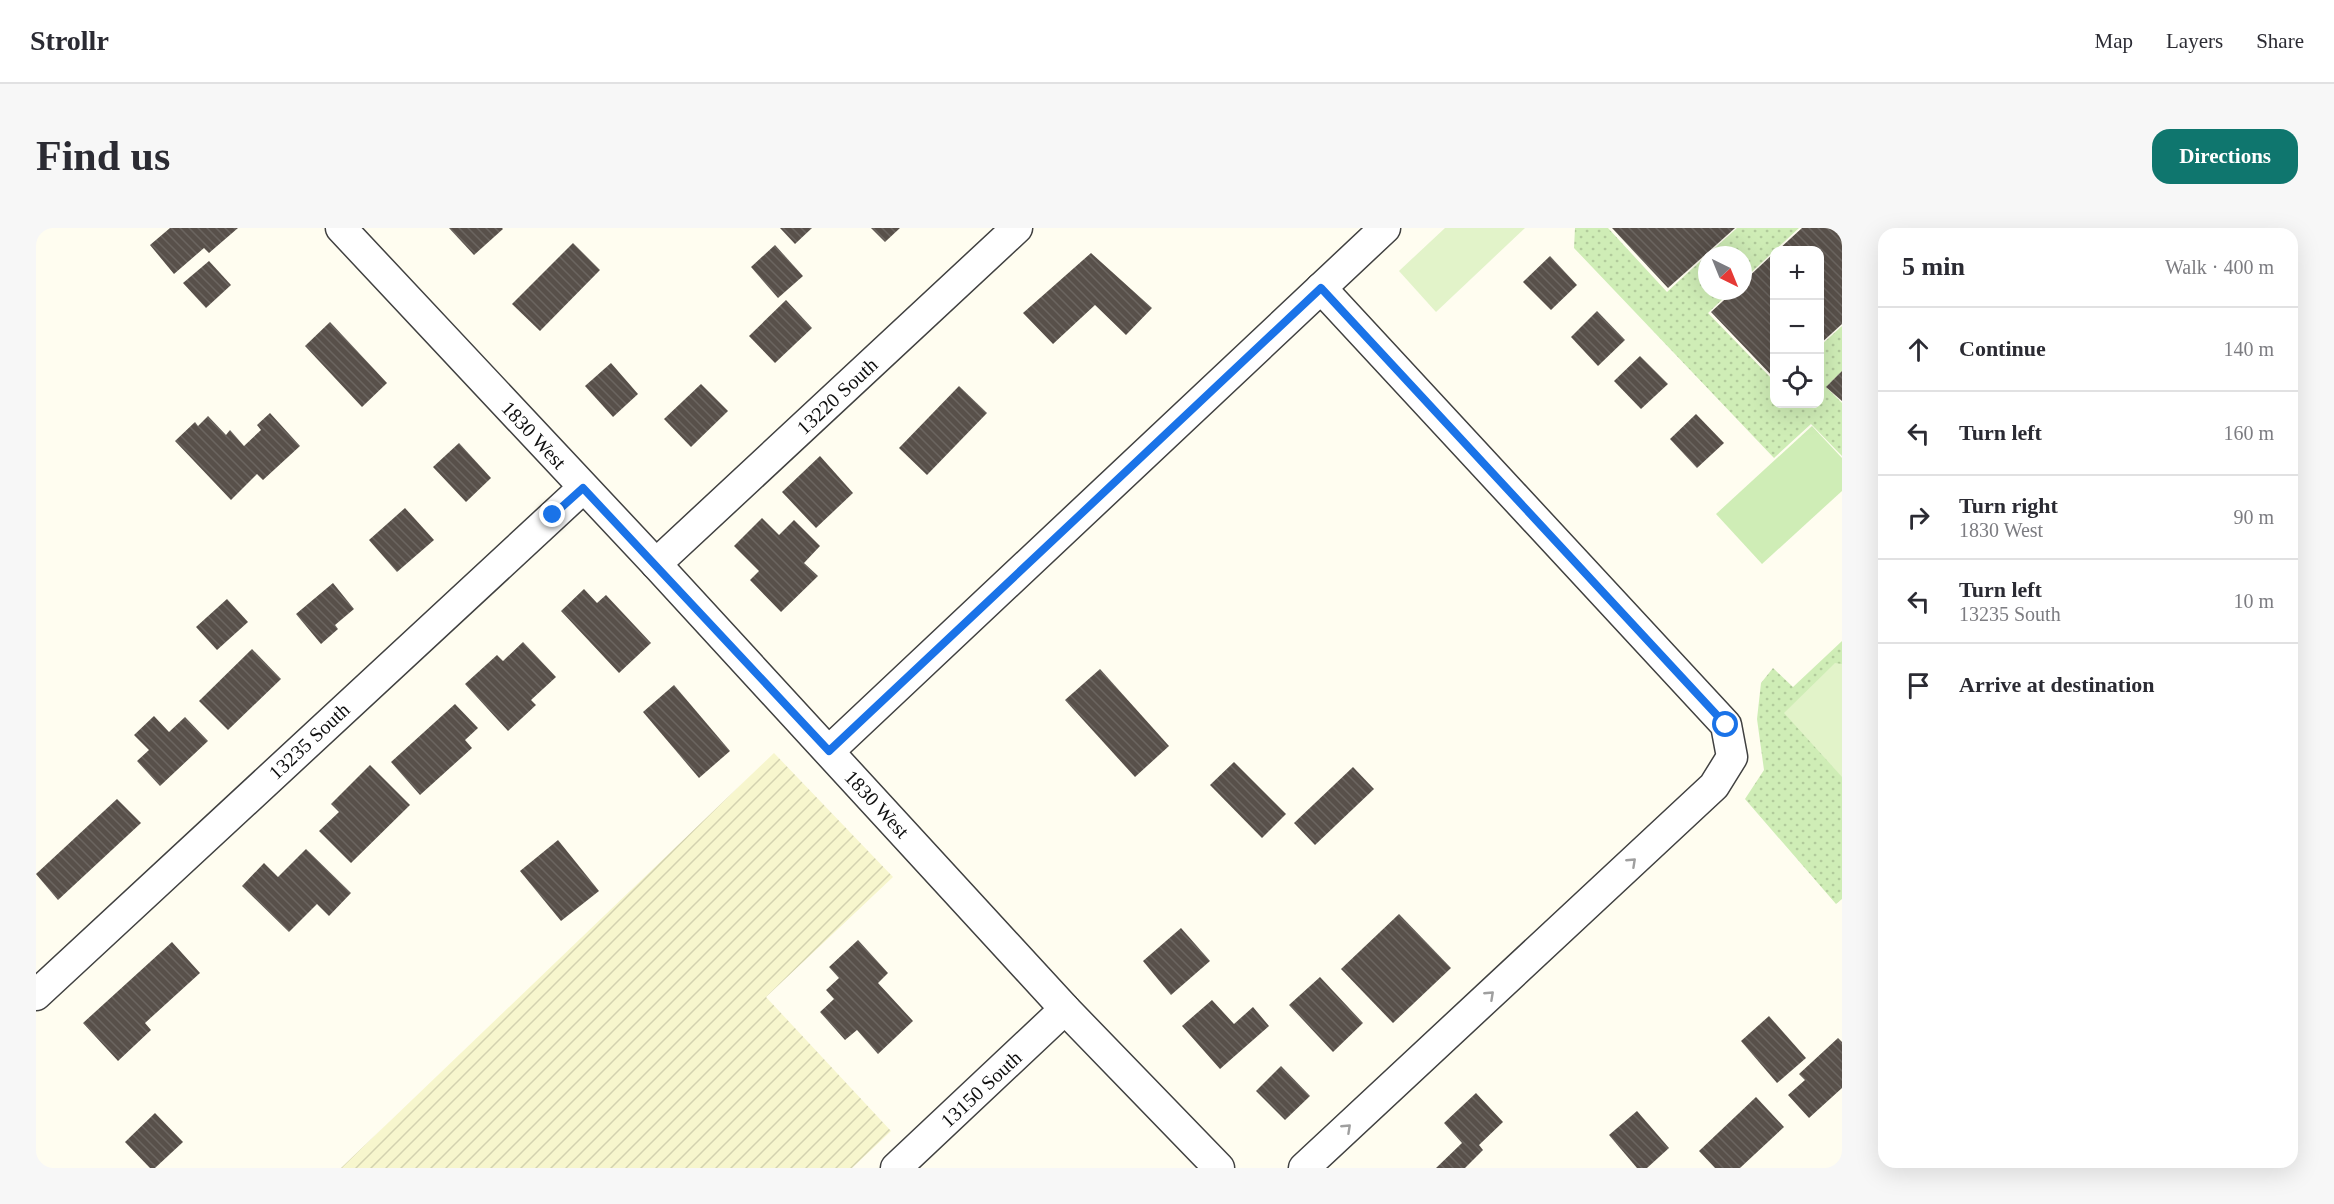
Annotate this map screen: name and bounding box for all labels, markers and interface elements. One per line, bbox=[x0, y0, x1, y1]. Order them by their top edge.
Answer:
text: Strollr bbox=[30, 25, 109, 56]
text: Map bbox=[2095, 29, 2133, 53]
text: Layers bbox=[2166, 29, 2223, 53]
text: Share bbox=[2256, 29, 2304, 53]
button: Directions bbox=[2152, 129, 2298, 184]
text: Find us bbox=[36, 133, 170, 179]
north arrow bbox=[1698, 246, 1752, 300]
map controls bbox=[1770, 246, 1824, 408]
button: + bbox=[1770, 246, 1824, 300]
text: 5 min bbox=[1902, 252, 1965, 281]
text: Walk · 400 m bbox=[2165, 256, 2274, 278]
button: − bbox=[1770, 300, 1824, 354]
icon: ahead bbox=[1902, 333, 1935, 366]
text: Continue bbox=[1959, 336, 2046, 361]
text: 140 m bbox=[2223, 338, 2274, 360]
street label: 13220 South bbox=[792, 353, 882, 439]
button: locate bbox=[1770, 354, 1824, 408]
street label: 1830 West bbox=[497, 397, 571, 474]
icon: left bbox=[1902, 417, 1935, 450]
text: Turn left bbox=[1959, 420, 2042, 445]
text: 160 m bbox=[2223, 422, 2274, 444]
text: Turn right bbox=[1959, 493, 2058, 518]
route end bbox=[539, 501, 565, 527]
icon: right bbox=[1902, 501, 1935, 534]
text: 90 m bbox=[2233, 506, 2274, 528]
text: 1830 West bbox=[1959, 519, 2043, 541]
text: Turn left bbox=[1959, 577, 2042, 602]
icon: left bbox=[1902, 585, 1935, 618]
text: 10 m bbox=[2233, 590, 2274, 612]
text: 13235 South bbox=[1959, 603, 2061, 625]
icon: arrive bbox=[1902, 669, 1935, 702]
text: Arrive at destination bbox=[1959, 672, 2155, 697]
street label: 13235 South bbox=[264, 698, 354, 784]
route start bbox=[1712, 711, 1738, 737]
street label: 1830 West bbox=[840, 766, 914, 843]
one-way arrow bbox=[1625, 858, 1636, 869]
one-way arrow bbox=[1483, 991, 1493, 1002]
street label: 13150 South bbox=[936, 1046, 1026, 1132]
one-way arrow bbox=[1340, 1124, 1351, 1135]

